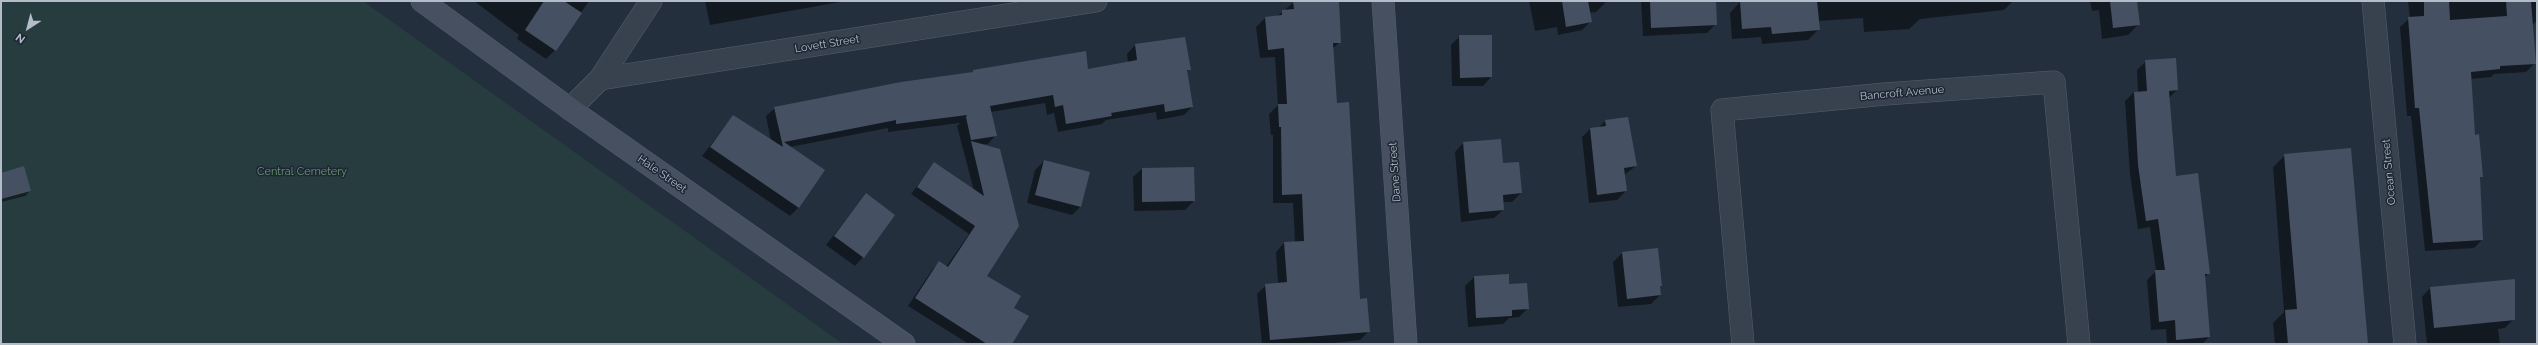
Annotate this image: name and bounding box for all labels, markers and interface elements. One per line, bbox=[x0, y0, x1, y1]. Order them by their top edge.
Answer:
north arrow bbox=[8, 8, 48, 48]
text: N bbox=[13, 30, 28, 46]
street label: Lovett Street bbox=[794, 32, 860, 56]
street label: Bancroft Avenue bbox=[1859, 83, 1945, 103]
street label: Ocean Street bbox=[2380, 138, 2398, 206]
street label: Dane Street bbox=[1386, 142, 1404, 202]
street label: Hale Street bbox=[635, 152, 689, 196]
park label: Central Cemetery bbox=[257, 165, 347, 179]

